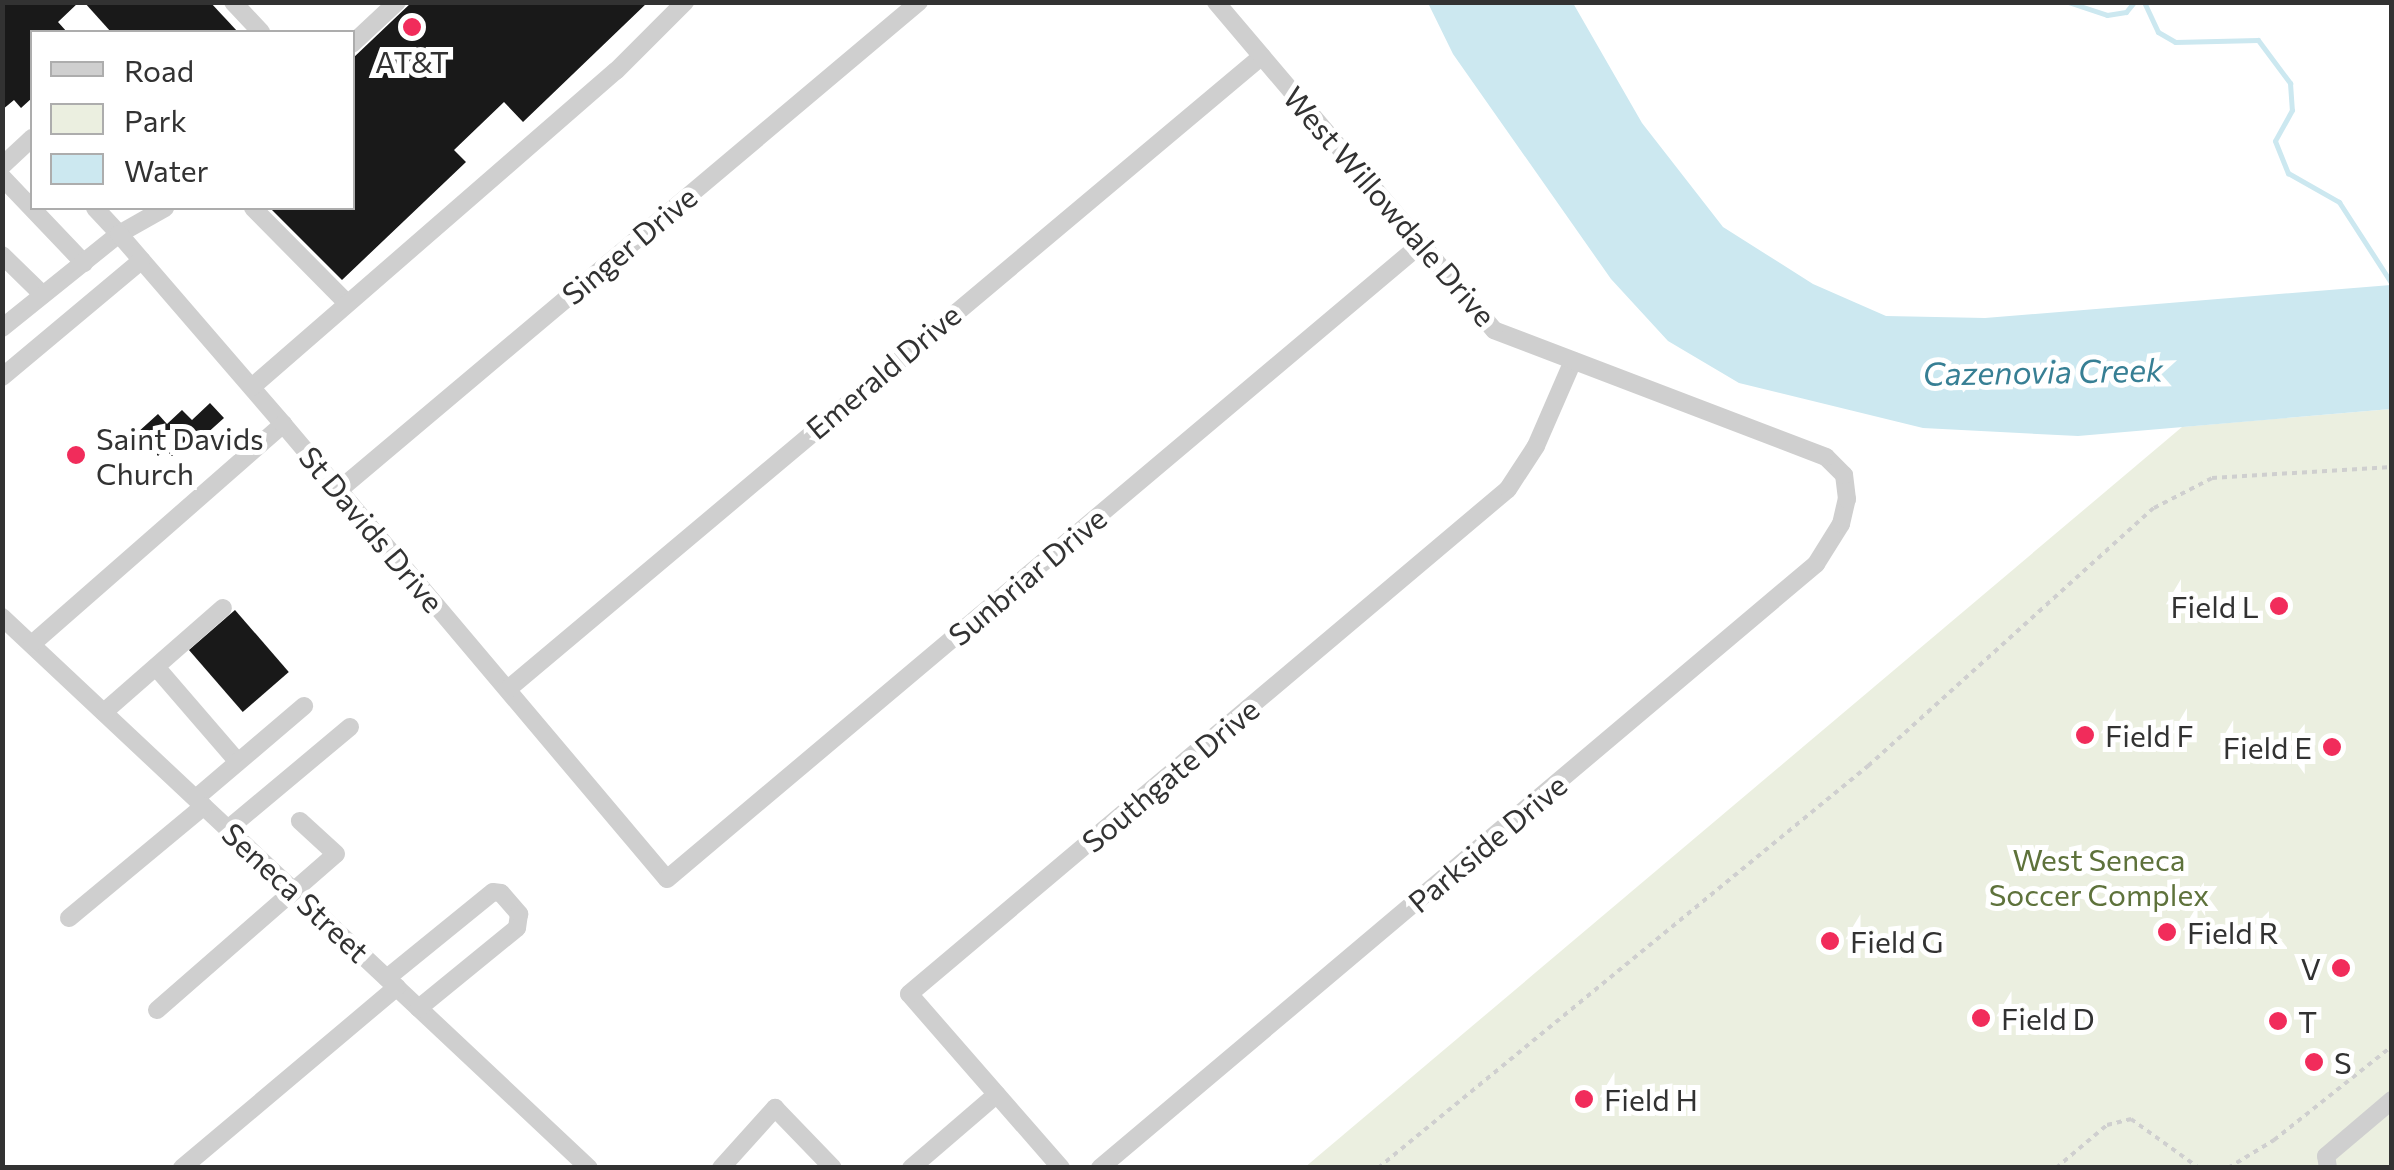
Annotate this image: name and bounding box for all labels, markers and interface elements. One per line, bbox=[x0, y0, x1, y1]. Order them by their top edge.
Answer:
marker: AT&T bbox=[401, 16, 423, 38]
legend bbox=[30, 30, 355, 210]
place label: AT&T bbox=[375, 43, 449, 79]
text: Road bbox=[124, 51, 194, 88]
street label: West Willowdale Drive bbox=[1276, 79, 1504, 333]
text: Park bbox=[124, 101, 187, 138]
text: Water bbox=[124, 151, 209, 188]
street label: Singer Drive bbox=[554, 178, 704, 312]
street label: Emerald Drive bbox=[799, 296, 967, 446]
water label: Cazenovia Creek bbox=[1922, 350, 2164, 392]
place label: Saint Davids Church bbox=[96, 420, 264, 490]
street label: St Davids Drive bbox=[292, 439, 452, 619]
marker: Saint Davids Church bbox=[65, 444, 87, 466]
street label: Sunbriar Drive bbox=[941, 500, 1113, 652]
place label: Field L bbox=[2170, 588, 2259, 624]
marker: Field L bbox=[2268, 595, 2290, 617]
street label: Southgate Drive bbox=[1074, 691, 1266, 859]
place label: Field F bbox=[2105, 717, 2194, 753]
marker: Field F bbox=[2074, 724, 2096, 746]
place label: Field E bbox=[2223, 729, 2312, 765]
marker: Field E bbox=[2321, 736, 2343, 758]
street label: Parkside Drive bbox=[1401, 766, 1573, 920]
street label: Seneca Street bbox=[215, 815, 377, 969]
park label: West Seneca Soccer Complex bbox=[1989, 841, 2209, 912]
place label: Field R bbox=[2187, 914, 2279, 950]
marker: Field R bbox=[2156, 921, 2178, 943]
place label: Field G bbox=[1850, 923, 1943, 959]
marker: Field G bbox=[1819, 930, 1841, 952]
place label: V bbox=[2300, 950, 2321, 986]
marker: V bbox=[2330, 957, 2352, 979]
place label: Field D bbox=[2001, 1000, 2095, 1036]
place label: T bbox=[2298, 1003, 2317, 1039]
marker: Field D bbox=[1970, 1007, 1992, 1029]
marker: T bbox=[2267, 1010, 2289, 1032]
place label: S bbox=[2334, 1044, 2352, 1080]
marker: S bbox=[2303, 1051, 2325, 1073]
place label: Field H bbox=[1604, 1081, 1698, 1117]
marker: Field H bbox=[1573, 1088, 1595, 1110]

